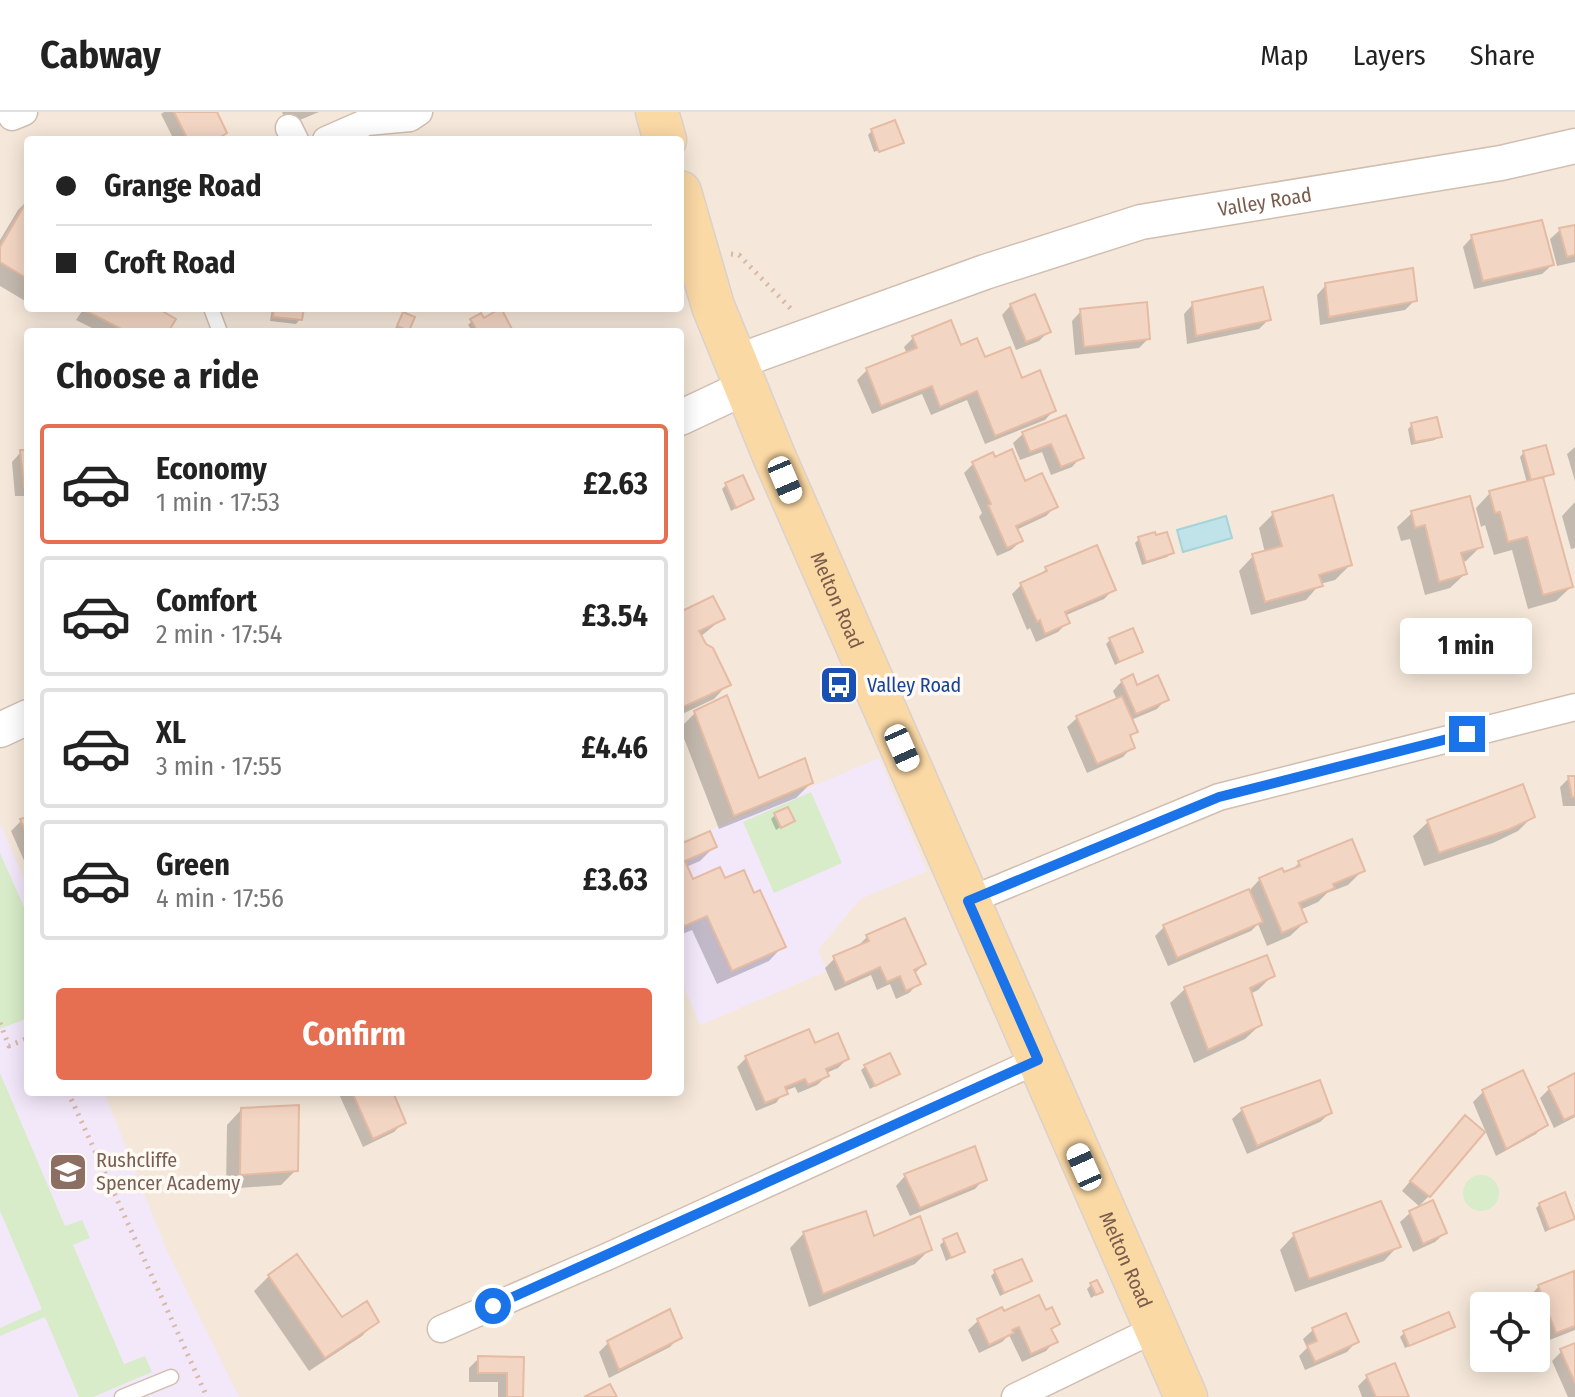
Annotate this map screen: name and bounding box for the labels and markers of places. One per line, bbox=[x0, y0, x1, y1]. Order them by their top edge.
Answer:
bus stop icon: Valley Road bbox=[818, 664, 860, 706]
place label: Valley Road bbox=[867, 673, 961, 697]
place label: Rushcliffe Spencer Academy bbox=[96, 1148, 240, 1195]
school or university icon: Rushcliffe Spencer Academy bbox=[47, 1151, 89, 1193]

